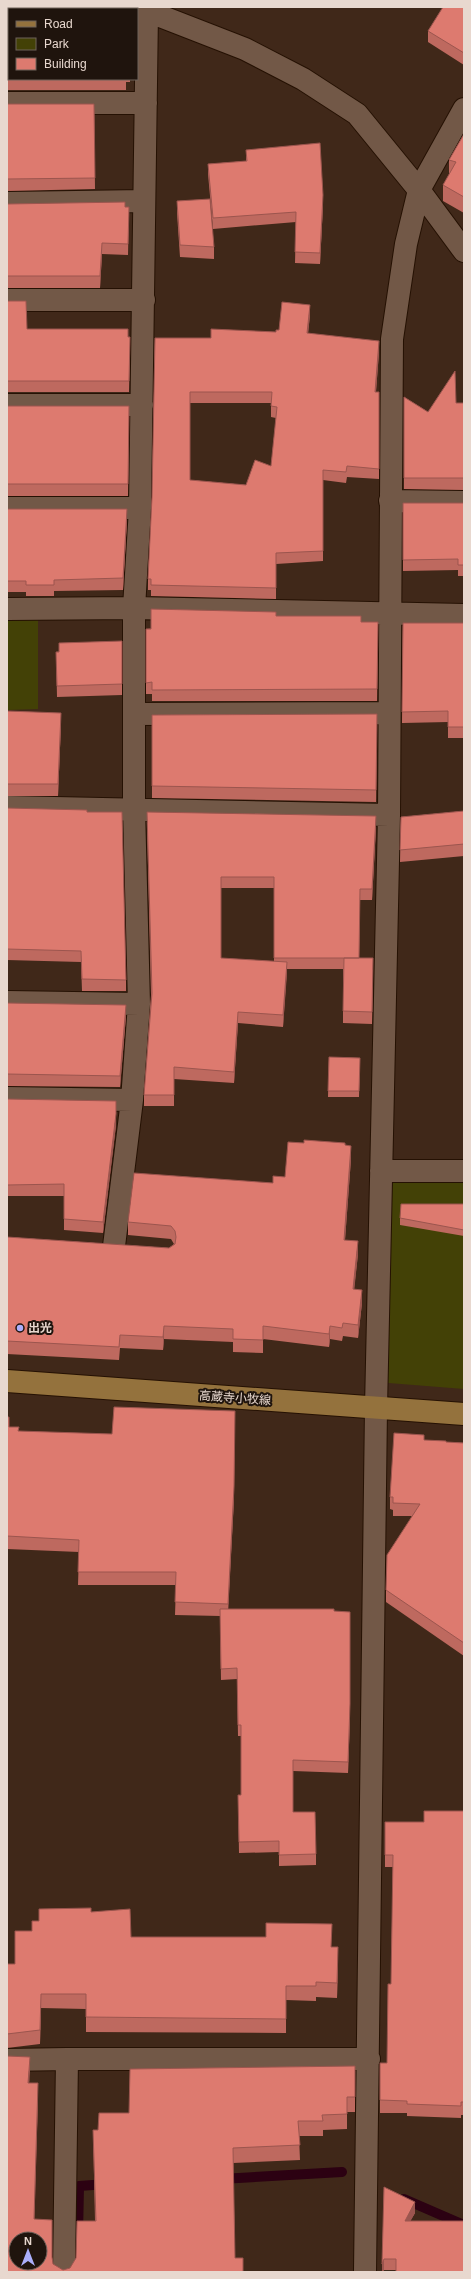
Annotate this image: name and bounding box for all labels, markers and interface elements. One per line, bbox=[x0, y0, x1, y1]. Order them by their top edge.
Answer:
legend bbox=[8, 8, 138, 80]
text: Road bbox=[44, 17, 73, 31]
text: Park bbox=[44, 37, 70, 51]
text: Building bbox=[44, 57, 87, 71]
place label: 出光 bbox=[28, 1321, 52, 1335]
marker: 出光 bbox=[15, 1323, 25, 1333]
street label: 高蔵寺小牧線 bbox=[199, 1389, 271, 1407]
north arrow bbox=[8, 2231, 48, 2271]
text: N bbox=[24, 2235, 32, 2247]

